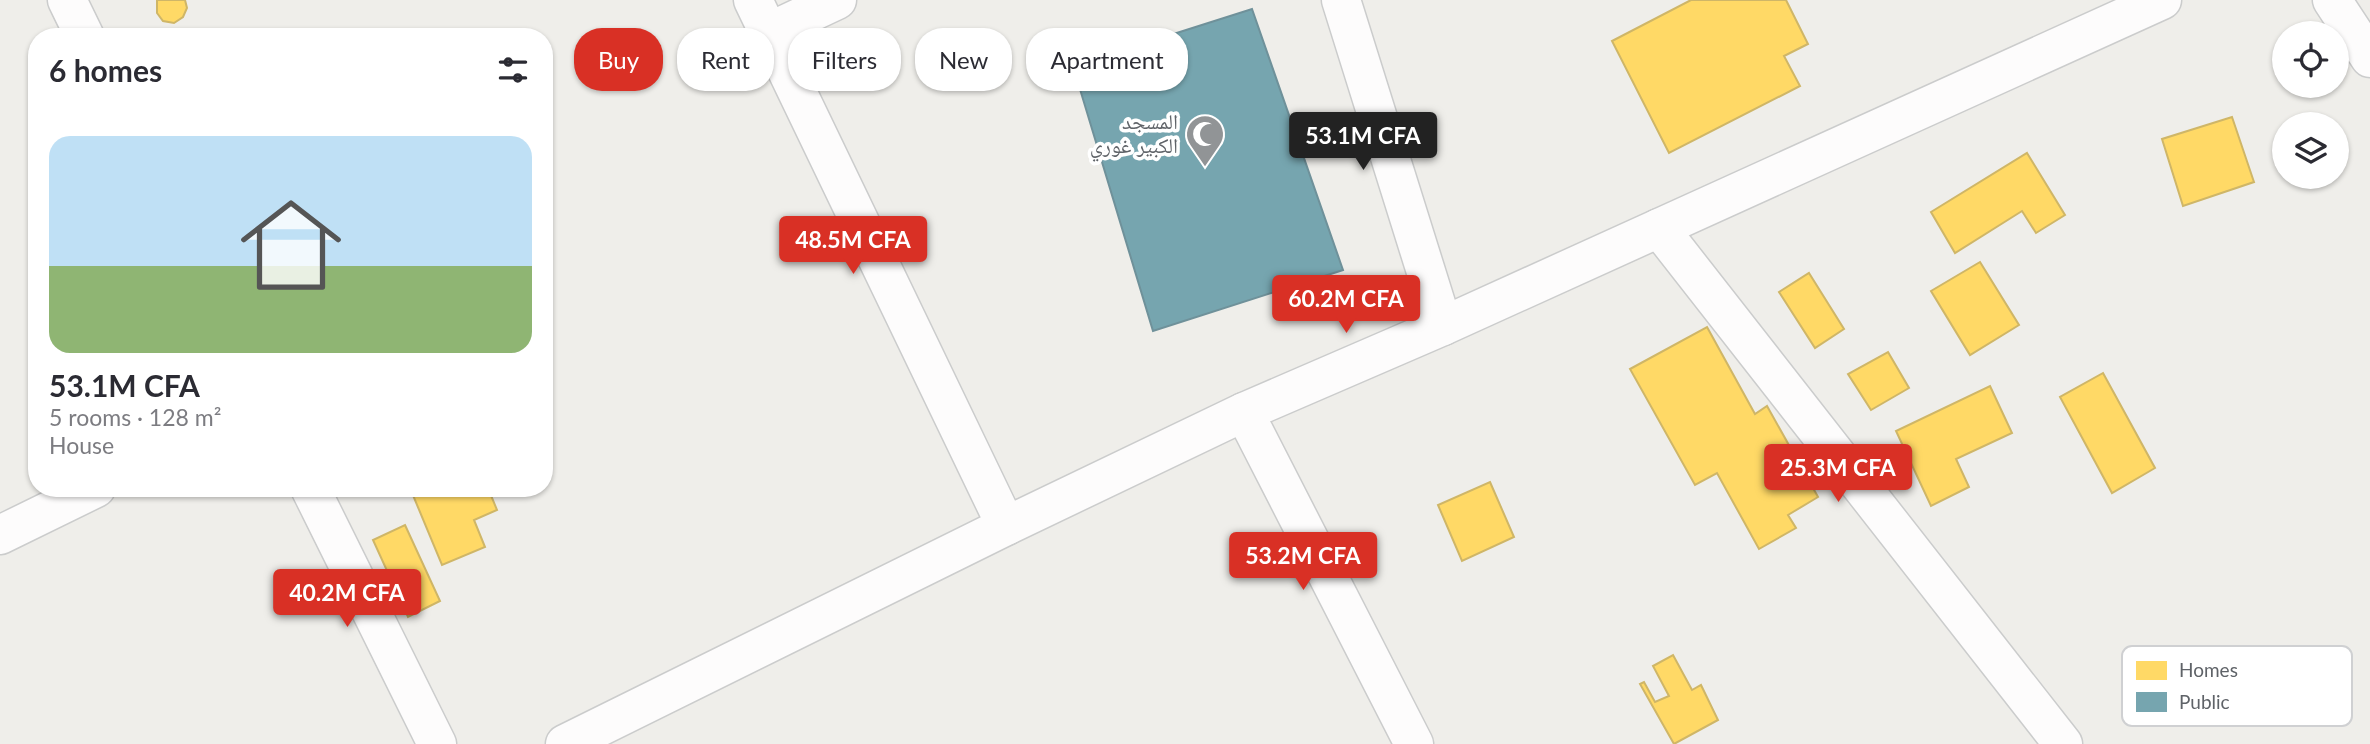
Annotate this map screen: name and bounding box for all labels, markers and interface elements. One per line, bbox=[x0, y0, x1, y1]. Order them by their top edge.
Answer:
map controls bbox=[2272, 21, 2349, 189]
button: locate bbox=[2272, 21, 2349, 98]
chip: Buy bbox=[574, 28, 663, 91]
chip: Rent bbox=[677, 28, 774, 91]
chip: Filters bbox=[788, 28, 901, 91]
chip: New bbox=[915, 28, 1012, 91]
chip: Apartment bbox=[1026, 28, 1188, 91]
icon: filters bbox=[494, 51, 532, 89]
text: 6 homes bbox=[49, 52, 162, 88]
place label: المسجد الكبير غوري bbox=[1090, 108, 1178, 162]
button: layers bbox=[2272, 112, 2349, 189]
mosque icon: المسجد الكبير غوري bbox=[1184, 113, 1226, 168]
pin: 53.1M CFA bbox=[1283, 113, 1443, 172]
text: 53.1M CFA bbox=[1305, 121, 1421, 149]
icon: home bbox=[228, 182, 354, 308]
pin: 48.5M CFA bbox=[773, 216, 933, 276]
text: 48.5M CFA bbox=[795, 225, 911, 253]
pin: 60.2M CFA bbox=[1266, 276, 1426, 335]
text: 60.2M CFA bbox=[1288, 284, 1404, 312]
text: 53.1M CFA bbox=[49, 367, 200, 403]
text: 5 rooms · 128 m² bbox=[49, 403, 221, 431]
text: House bbox=[49, 431, 114, 459]
pin: 25.3M CFA bbox=[1758, 444, 1918, 504]
text: 25.3M CFA bbox=[1780, 453, 1896, 481]
pin: 53.2M CFA bbox=[1223, 532, 1383, 592]
text: 53.2M CFA bbox=[1245, 541, 1361, 569]
pin: 40.2M CFA bbox=[267, 570, 427, 629]
text: 40.2M CFA bbox=[289, 578, 405, 606]
legend bbox=[2122, 646, 2352, 726]
text: Homes bbox=[2179, 658, 2238, 681]
text: Public bbox=[2179, 690, 2230, 713]

